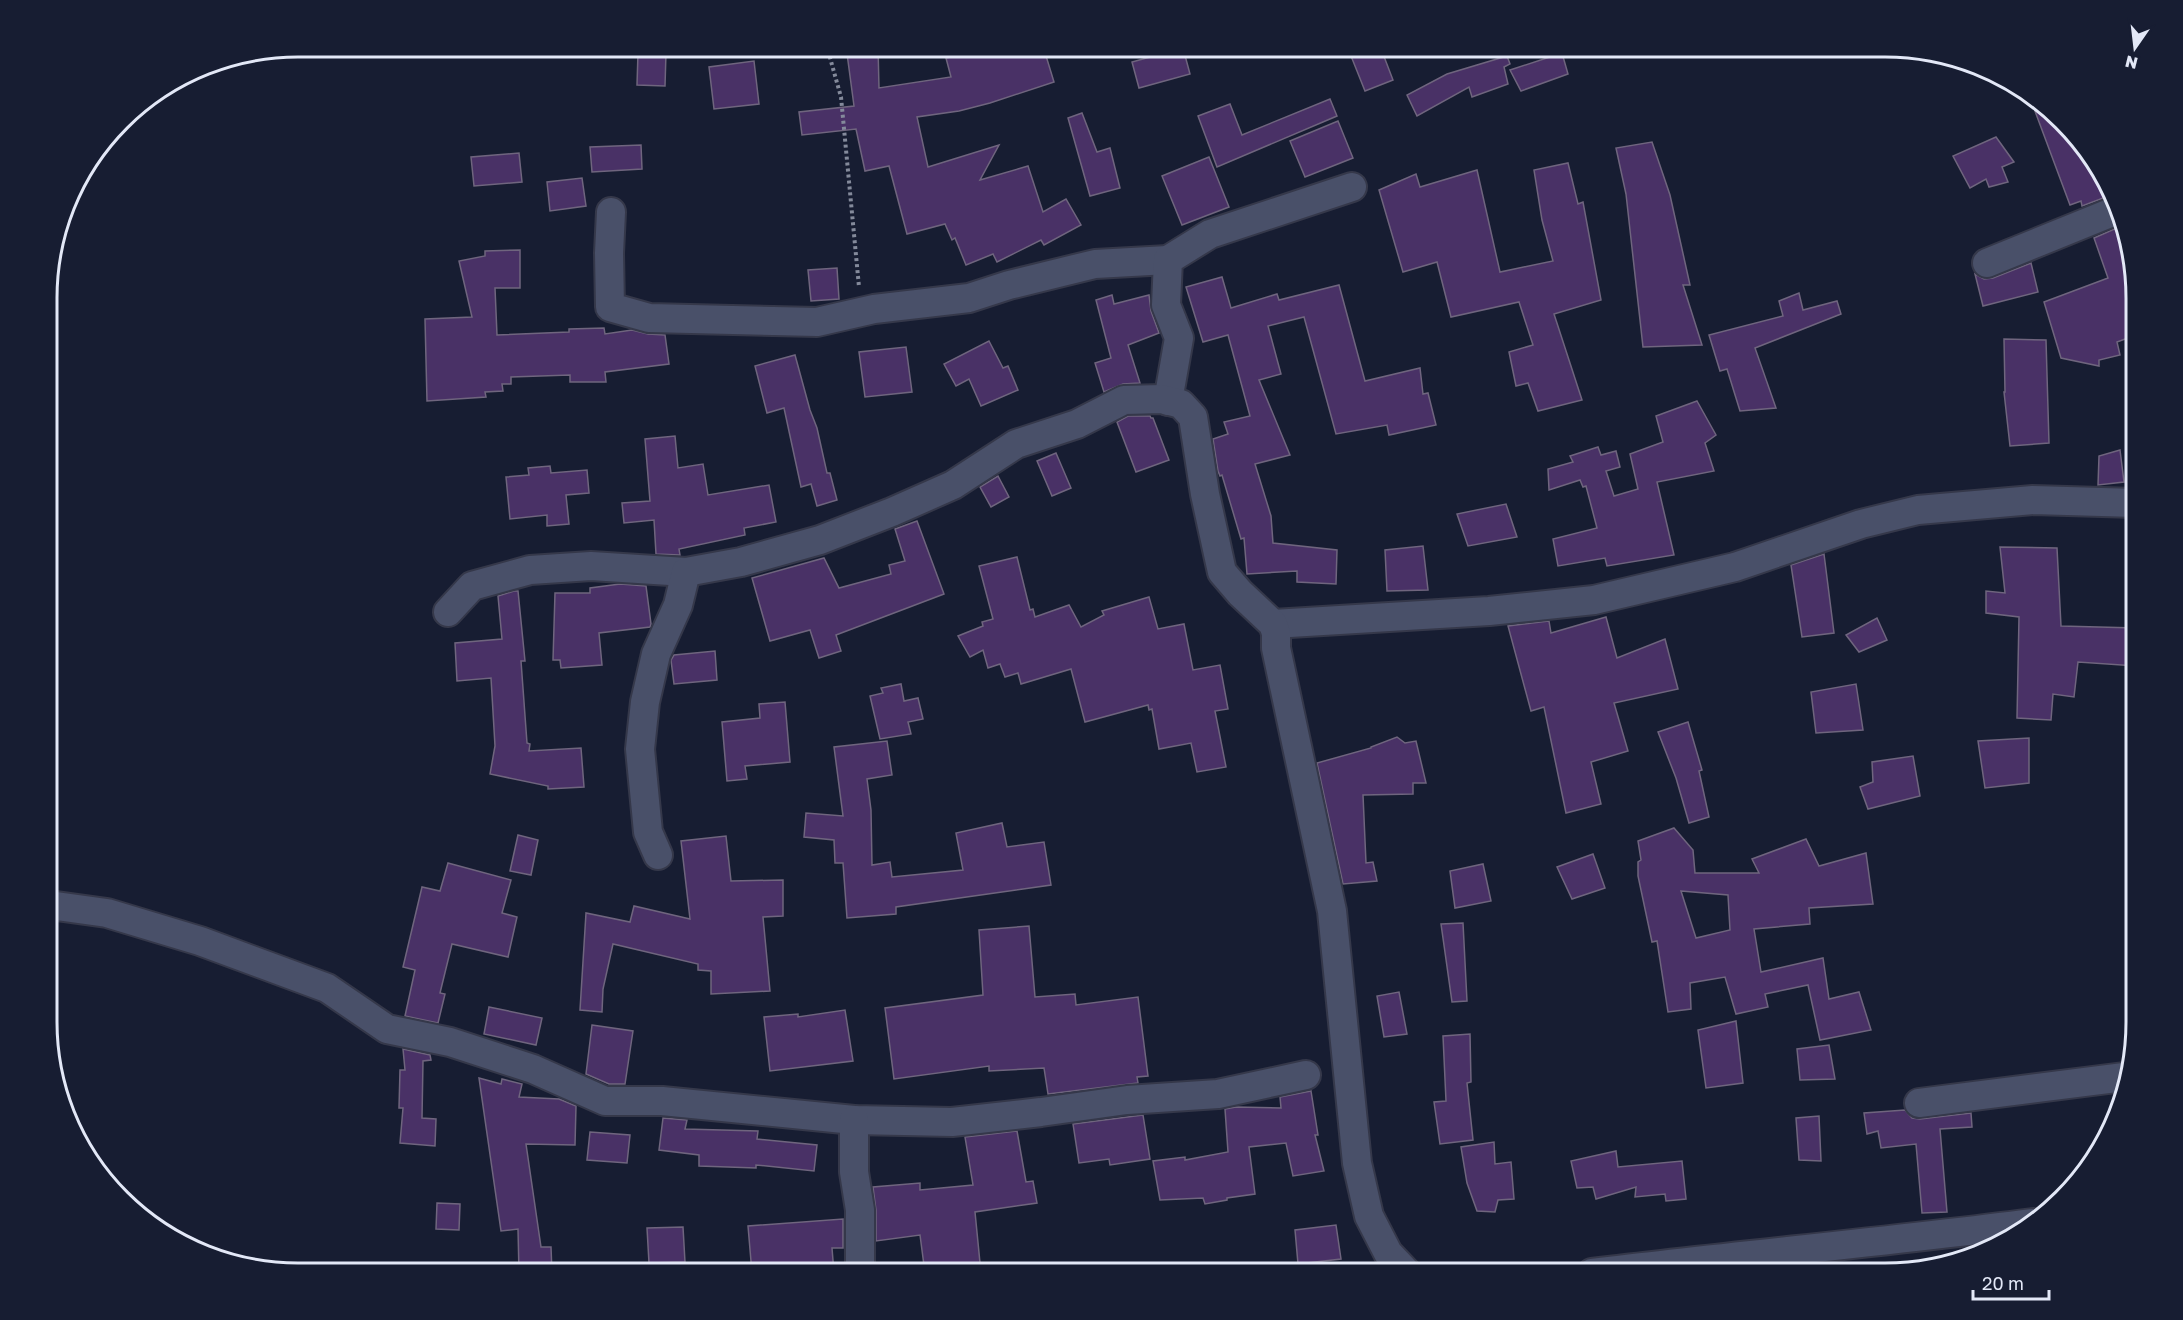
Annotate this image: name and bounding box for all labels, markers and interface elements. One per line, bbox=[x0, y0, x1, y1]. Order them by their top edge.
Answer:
north arrow bbox=[2105, 18, 2165, 78]
text: N bbox=[2123, 51, 2140, 74]
scale bar bbox=[1973, 1263, 2050, 1301]
text: 20 m bbox=[1982, 1272, 2024, 1294]

